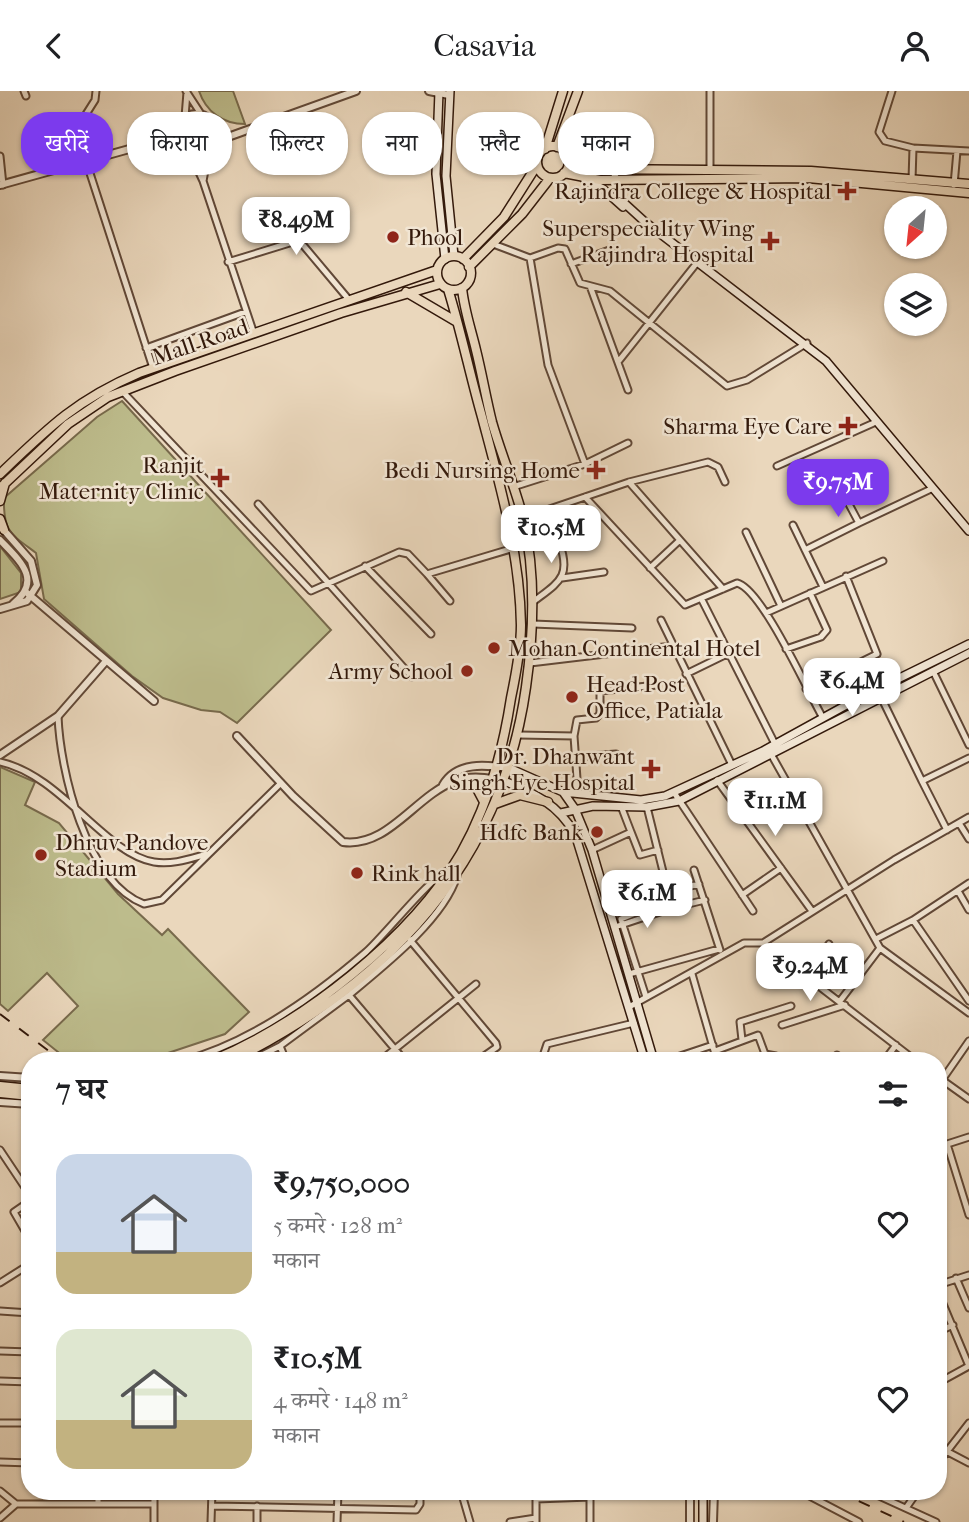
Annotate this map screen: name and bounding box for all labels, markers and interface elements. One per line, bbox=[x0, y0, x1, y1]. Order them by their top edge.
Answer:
icon: back bbox=[35, 27, 73, 65]
text: Casavia bbox=[433, 27, 536, 64]
icon: person bbox=[896, 27, 934, 65]
chip: खरीदें bbox=[21, 112, 113, 175]
chip: किराया bbox=[127, 112, 232, 175]
chip: फ़िल्टर bbox=[246, 112, 348, 175]
chip: नया bbox=[362, 112, 442, 175]
chip: फ़्लैट bbox=[456, 112, 544, 175]
chip: मकान bbox=[558, 112, 654, 175]
place label: Rajindra College & Hospital bbox=[554, 178, 832, 205]
marker: Rajindra College & Hospital bbox=[837, 181, 857, 201]
north arrow bbox=[884, 196, 947, 259]
map controls bbox=[884, 196, 947, 336]
pin: ₹8.49M bbox=[239, 197, 353, 257]
text: ₹8.49M bbox=[258, 206, 334, 233]
place label: Superspeciality Wing Rajindra Hospital bbox=[542, 215, 755, 268]
place label: Phool bbox=[407, 224, 464, 251]
marker: Phool bbox=[385, 229, 401, 245]
marker: Superspeciality Wing Rajindra Hospital bbox=[760, 231, 780, 251]
button: layers bbox=[884, 273, 947, 336]
street label: Mall Road bbox=[148, 313, 252, 371]
place label: Sharma Eye Care bbox=[663, 413, 832, 440]
marker: Sharma Eye Care bbox=[838, 416, 858, 436]
place label: Ranjit Maternity Clinic bbox=[39, 452, 204, 505]
place label: Bedi Nursing Home bbox=[384, 457, 580, 484]
pin: ₹9.75M bbox=[781, 459, 895, 519]
marker: Bedi Nursing Home bbox=[586, 460, 606, 480]
marker: Ranjit Maternity Clinic bbox=[210, 468, 230, 488]
text: ₹9.75M bbox=[803, 468, 873, 495]
pin: ₹10.5M bbox=[494, 505, 608, 565]
text: ₹10.5M bbox=[517, 514, 585, 541]
place label: Mohan Continental Hotel bbox=[508, 635, 761, 662]
marker: Mohan Continental Hotel bbox=[486, 640, 502, 656]
place label: Army School bbox=[327, 658, 454, 685]
pin: ₹6.4M bbox=[803, 659, 901, 718]
marker: Army School bbox=[459, 663, 475, 679]
text: ₹6.4M bbox=[819, 667, 885, 694]
place label: Head Post Office, Patiala bbox=[586, 671, 723, 724]
marker: Head Post Office, Patiala bbox=[564, 689, 580, 705]
place label: Dr. Dhanwant Singh Eye Hospital bbox=[449, 743, 636, 796]
marker: Dr. Dhanwant Singh Eye Hospital bbox=[641, 759, 661, 779]
pin: ₹11.1M bbox=[718, 779, 832, 838]
text: ₹11.1M bbox=[743, 787, 807, 814]
place label: Hdfc Bank bbox=[479, 819, 584, 846]
marker: Hdfc Bank bbox=[589, 824, 605, 840]
place label: Dhruv Pandove Stadium bbox=[55, 829, 208, 882]
marker: Dhruv Pandove Stadium bbox=[33, 847, 49, 863]
place label: Rink hall bbox=[371, 860, 462, 887]
marker: Rink hall bbox=[349, 865, 365, 881]
pin: ₹6.1M bbox=[598, 871, 696, 930]
text: ₹6.1M bbox=[617, 879, 677, 906]
pin: ₹9.24M bbox=[753, 943, 867, 1003]
text: ₹9.24M bbox=[772, 952, 848, 979]
text: 7 घर bbox=[56, 1072, 107, 1107]
icon: filters bbox=[874, 1075, 912, 1113]
text: ₹9,750,000 bbox=[273, 1166, 410, 1201]
icon: home bbox=[112, 1182, 196, 1266]
icon: heart bbox=[874, 1205, 912, 1243]
text: 5 कमरे · 128 m² bbox=[273, 1212, 402, 1239]
text: मकान bbox=[273, 1247, 320, 1274]
text: ₹10.5M bbox=[273, 1341, 362, 1376]
icon: home bbox=[112, 1357, 196, 1441]
icon: heart bbox=[874, 1380, 912, 1418]
text: 4 कमरे · 148 m² bbox=[273, 1387, 408, 1414]
text: मकान bbox=[273, 1422, 320, 1449]

